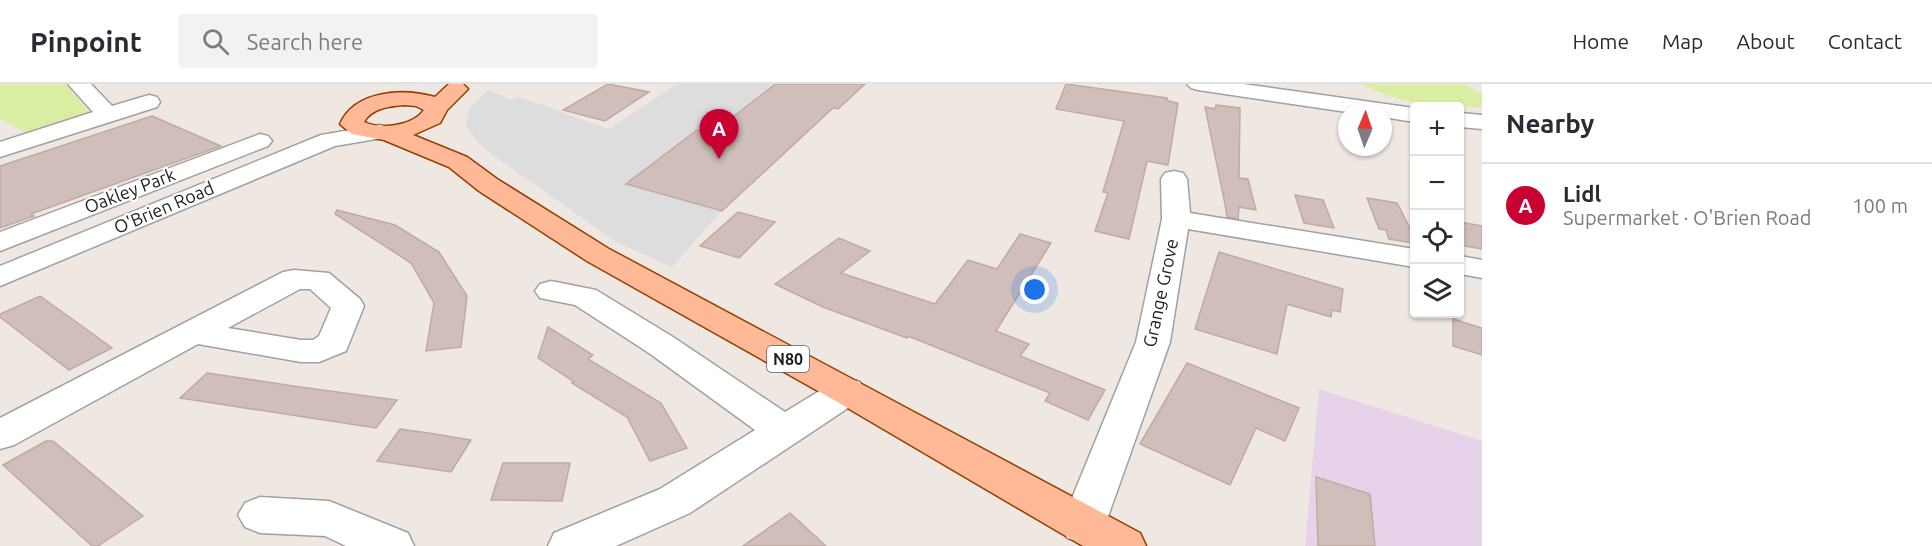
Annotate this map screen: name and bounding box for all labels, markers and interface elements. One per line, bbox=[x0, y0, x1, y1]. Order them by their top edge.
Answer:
search box bbox=[178, 14, 598, 68]
icon: search bbox=[199, 25, 232, 58]
text: Pinpoint bbox=[30, 26, 142, 57]
text: Search here bbox=[247, 29, 363, 54]
text: Home bbox=[1572, 29, 1629, 53]
text: Map bbox=[1662, 29, 1703, 53]
text: About bbox=[1736, 29, 1795, 53]
text: Contact bbox=[1828, 29, 1902, 53]
north arrow bbox=[1338, 102, 1392, 156]
map controls bbox=[1410, 102, 1464, 318]
button: + bbox=[1410, 102, 1464, 156]
text: Nearby bbox=[1506, 109, 1594, 138]
pin: A bbox=[700, 110, 738, 159]
button: − bbox=[1410, 156, 1464, 210]
street label: Oakley Park bbox=[81, 164, 178, 217]
street label: O'Brien Road bbox=[111, 177, 217, 237]
text: Lidl bbox=[1563, 181, 1601, 206]
text: A bbox=[1518, 194, 1533, 217]
text: 100 m bbox=[1852, 194, 1908, 217]
text: Supermarket · O'Brien Road bbox=[1563, 206, 1811, 229]
button: locate bbox=[1410, 210, 1464, 264]
street label: Grange Grove bbox=[1139, 237, 1181, 349]
button: layers bbox=[1410, 264, 1464, 318]
your location bbox=[1020, 275, 1049, 304]
road number: N80 bbox=[767, 346, 809, 372]

